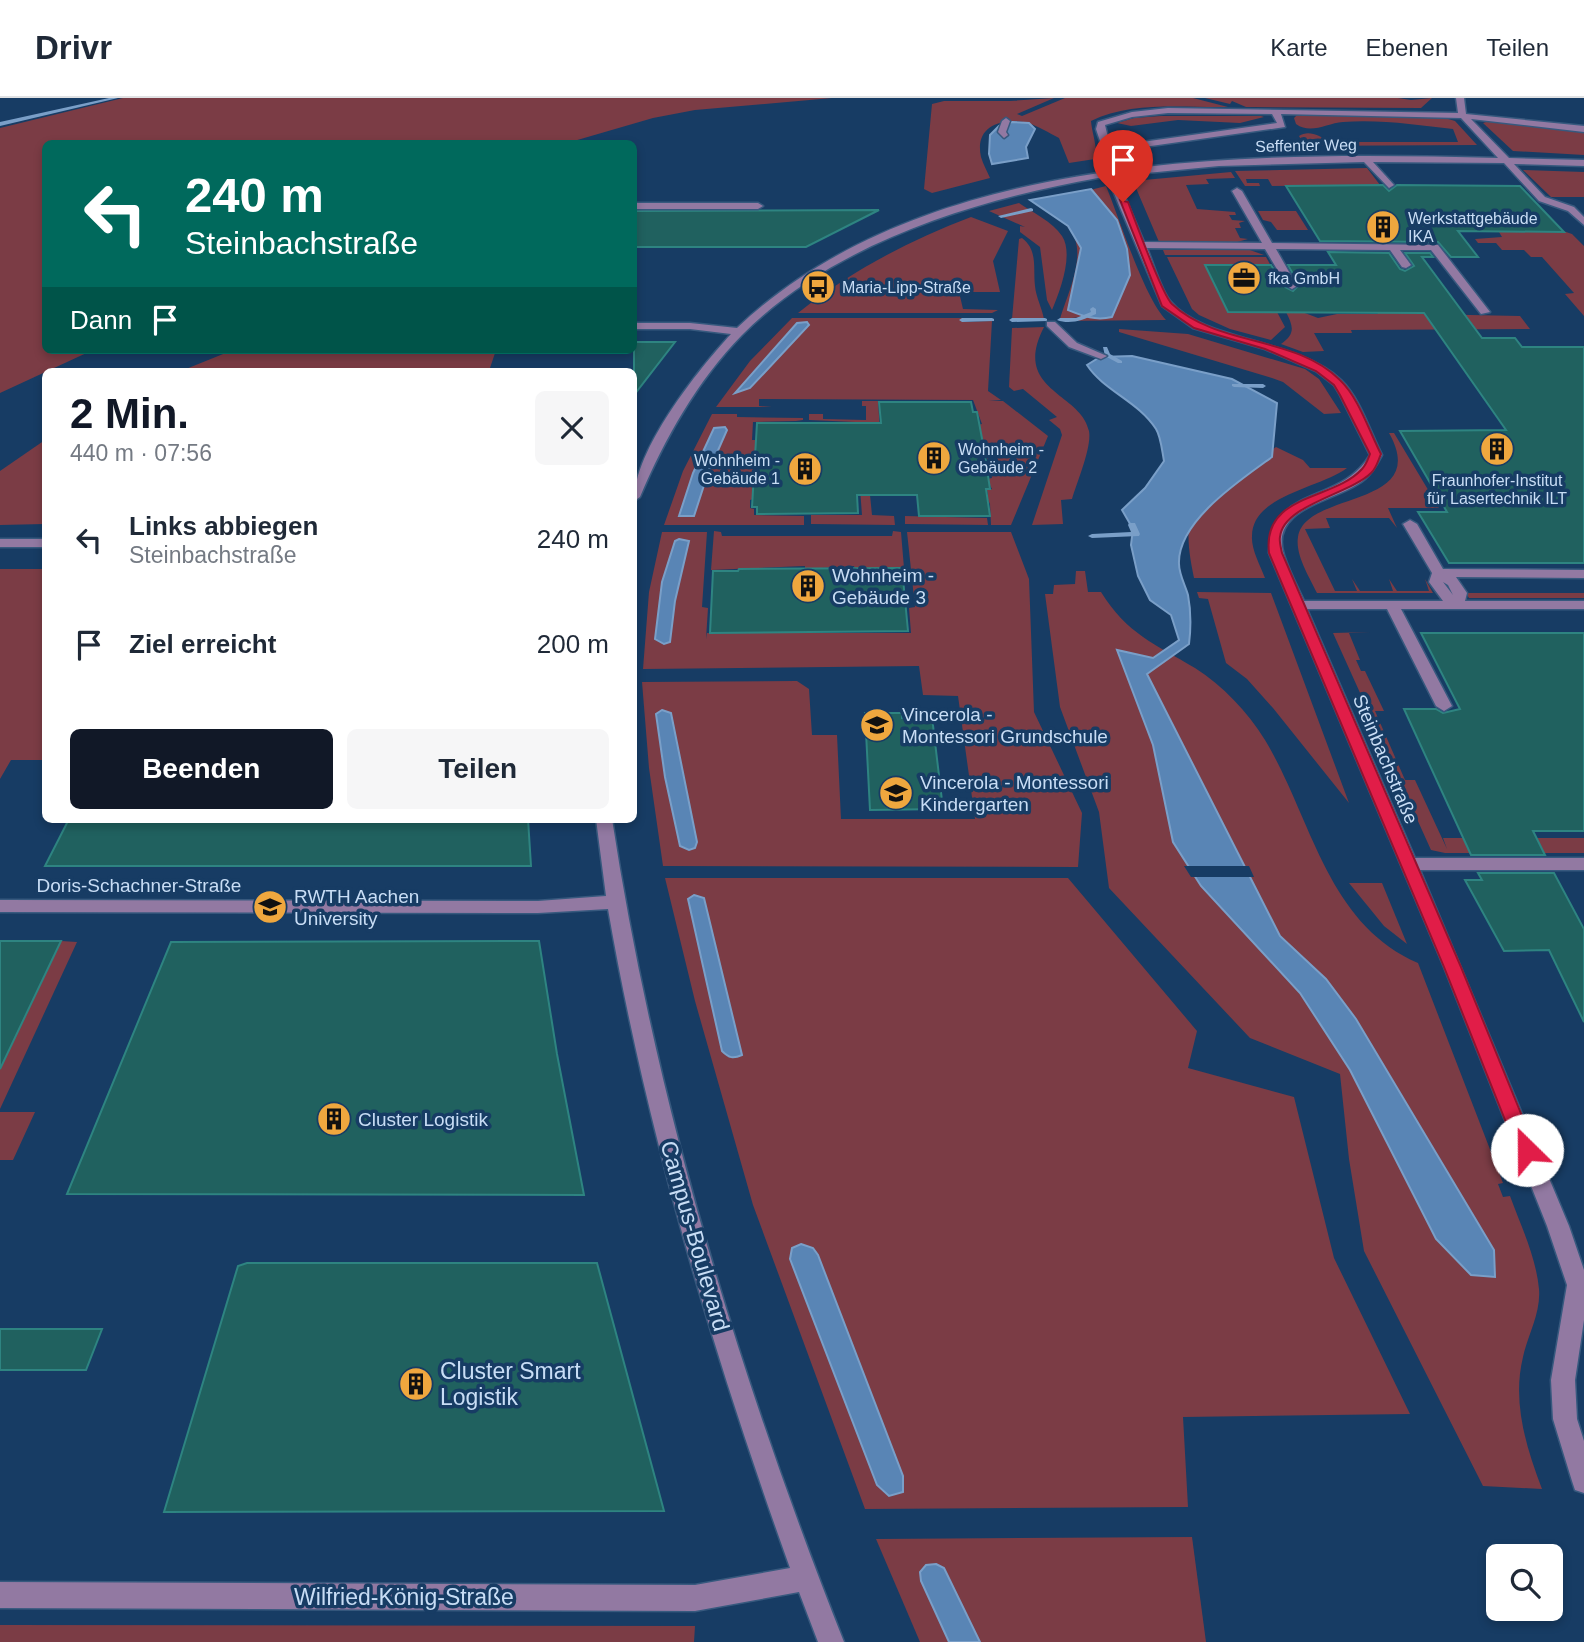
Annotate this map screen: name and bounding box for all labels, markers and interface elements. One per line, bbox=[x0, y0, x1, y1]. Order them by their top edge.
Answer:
text: Drivr bbox=[35, 29, 112, 66]
text: Karte bbox=[1270, 34, 1328, 61]
text: Ebenen bbox=[1366, 34, 1448, 61]
text: Teilen bbox=[1486, 34, 1549, 61]
pin bbox=[1093, 130, 1153, 202]
street label: Seffenter Weg bbox=[1255, 136, 1357, 155]
icon: arrive bbox=[1104, 141, 1142, 179]
icon: left bbox=[70, 168, 161, 259]
text: 240 m bbox=[185, 168, 324, 222]
building icon: Werkstattgebäude IKA bbox=[1364, 208, 1402, 246]
place label: Werkstattgebäude IKA bbox=[1408, 210, 1538, 245]
text: Steinbachstraße bbox=[185, 225, 418, 261]
office icon: fka GmbH bbox=[1225, 259, 1263, 297]
bus stop icon: Maria-Lipp-Straße bbox=[799, 268, 837, 306]
place label: fka GmbH bbox=[1268, 270, 1340, 287]
place label: Maria-Lipp-Straße bbox=[842, 279, 971, 296]
icon: arrive bbox=[146, 301, 184, 339]
text: Dann bbox=[70, 305, 132, 335]
text: 2 Min. bbox=[70, 390, 189, 437]
button: close bbox=[535, 391, 609, 465]
building icon: Fraunhofer-Institut für Lasertechnik ILT bbox=[1478, 430, 1516, 468]
building icon: Wohnheim - Gebäude 2 bbox=[915, 439, 953, 477]
text: 440 m · 07:56 bbox=[70, 440, 212, 466]
place label: Wohnheim - Gebäude 2 bbox=[958, 441, 1044, 476]
building icon: Wohnheim - Gebäude 1 bbox=[786, 450, 824, 488]
place label: Wohnheim - Gebäude 1 bbox=[694, 452, 780, 487]
place label: Fraunhofer-Institut für Lasertechnik ILT bbox=[1427, 472, 1567, 507]
text: Links abbiegen bbox=[129, 511, 318, 541]
icon: left bbox=[70, 521, 108, 559]
text: 240 m bbox=[537, 524, 609, 554]
text: Steinbachstraße bbox=[129, 542, 296, 568]
place label: Wohnheim - Gebäude 3 bbox=[832, 565, 934, 608]
building icon: Wohnheim - Gebäude 3 bbox=[789, 567, 827, 605]
icon: arrive bbox=[70, 626, 108, 664]
text: Ziel erreicht bbox=[129, 629, 276, 659]
text: 200 m bbox=[537, 629, 609, 659]
street label: Steinbachstraße bbox=[1349, 691, 1422, 827]
place label: Vincerola - Montessori Grundschule bbox=[902, 704, 1108, 747]
school or university icon: Vincerola - Montessori Grundschule bbox=[858, 706, 896, 744]
button: Beenden bbox=[70, 729, 333, 809]
button: Teilen bbox=[347, 729, 609, 809]
place label: Vincerola - Montessori Kindergarten bbox=[920, 772, 1109, 815]
school or university icon: Vincerola - Montessori Kindergarten bbox=[877, 774, 915, 812]
street label: Doris-Schachner-Straße bbox=[37, 875, 241, 896]
place label: RWTH Aachen University bbox=[294, 886, 419, 929]
school or university icon: RWTH Aachen University bbox=[251, 888, 289, 926]
building icon: Cluster Logistik bbox=[315, 1100, 353, 1138]
place label: Cluster Logistik bbox=[358, 1109, 488, 1130]
position arrow bbox=[1490, 1113, 1564, 1187]
street label: Campus-Boulevard bbox=[655, 1138, 735, 1334]
place label: Cluster Smart Logistik bbox=[440, 1358, 581, 1410]
building icon: Cluster Smart Logistik bbox=[397, 1365, 435, 1403]
map controls bbox=[1486, 1544, 1563, 1621]
button: search bbox=[1486, 1544, 1563, 1621]
street label: Wilfried-König-Straße bbox=[294, 1584, 514, 1610]

